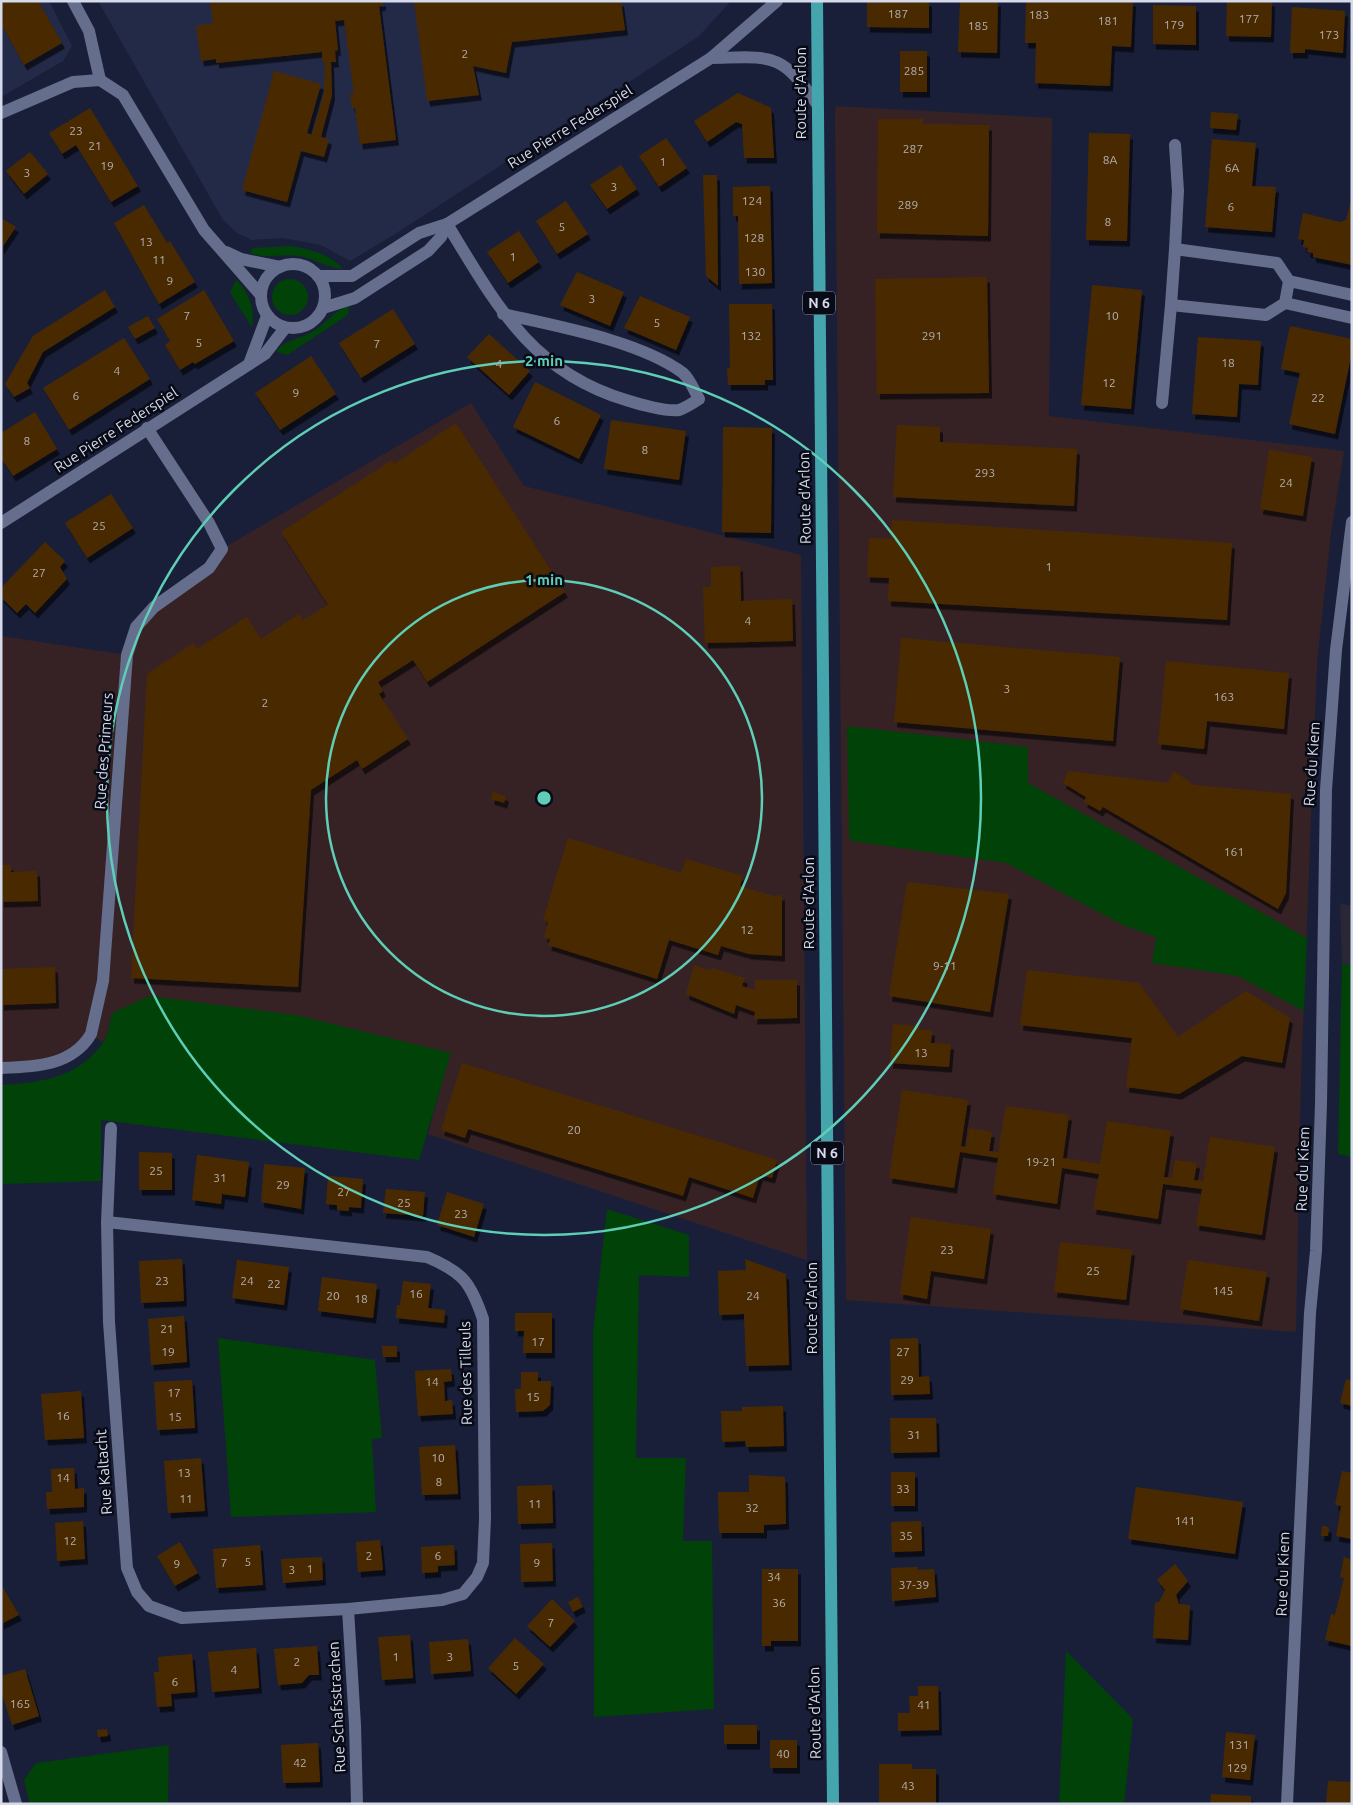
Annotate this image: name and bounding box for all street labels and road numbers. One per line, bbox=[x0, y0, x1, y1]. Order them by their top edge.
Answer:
street label: Route d'Arlon bbox=[792, 47, 809, 139]
street label: Rue Pierre Federspiel bbox=[504, 81, 635, 172]
road number: N 6 bbox=[803, 292, 835, 314]
street label: Rue Pierre Federspiel bbox=[51, 383, 181, 476]
street label: Route d'Arlon bbox=[795, 452, 814, 544]
street label: Rue des Primeurs bbox=[91, 692, 116, 810]
street label: Rue du Kiem bbox=[1300, 721, 1323, 807]
street label: Route d'Arlon bbox=[800, 857, 817, 949]
street label: Rue du Kiem bbox=[1293, 1126, 1312, 1212]
road number: N 6 bbox=[811, 1142, 843, 1164]
street label: Route d'Arlon bbox=[803, 1262, 820, 1354]
street label: Rue des Tilleuls bbox=[456, 1321, 475, 1425]
street label: Rue Kaltacht bbox=[92, 1429, 115, 1515]
street label: Rue du Kiem bbox=[1273, 1531, 1292, 1617]
street label: Rue Schafsstrachen bbox=[325, 1641, 348, 1773]
street label: Route d'Arlon bbox=[805, 1667, 824, 1759]

